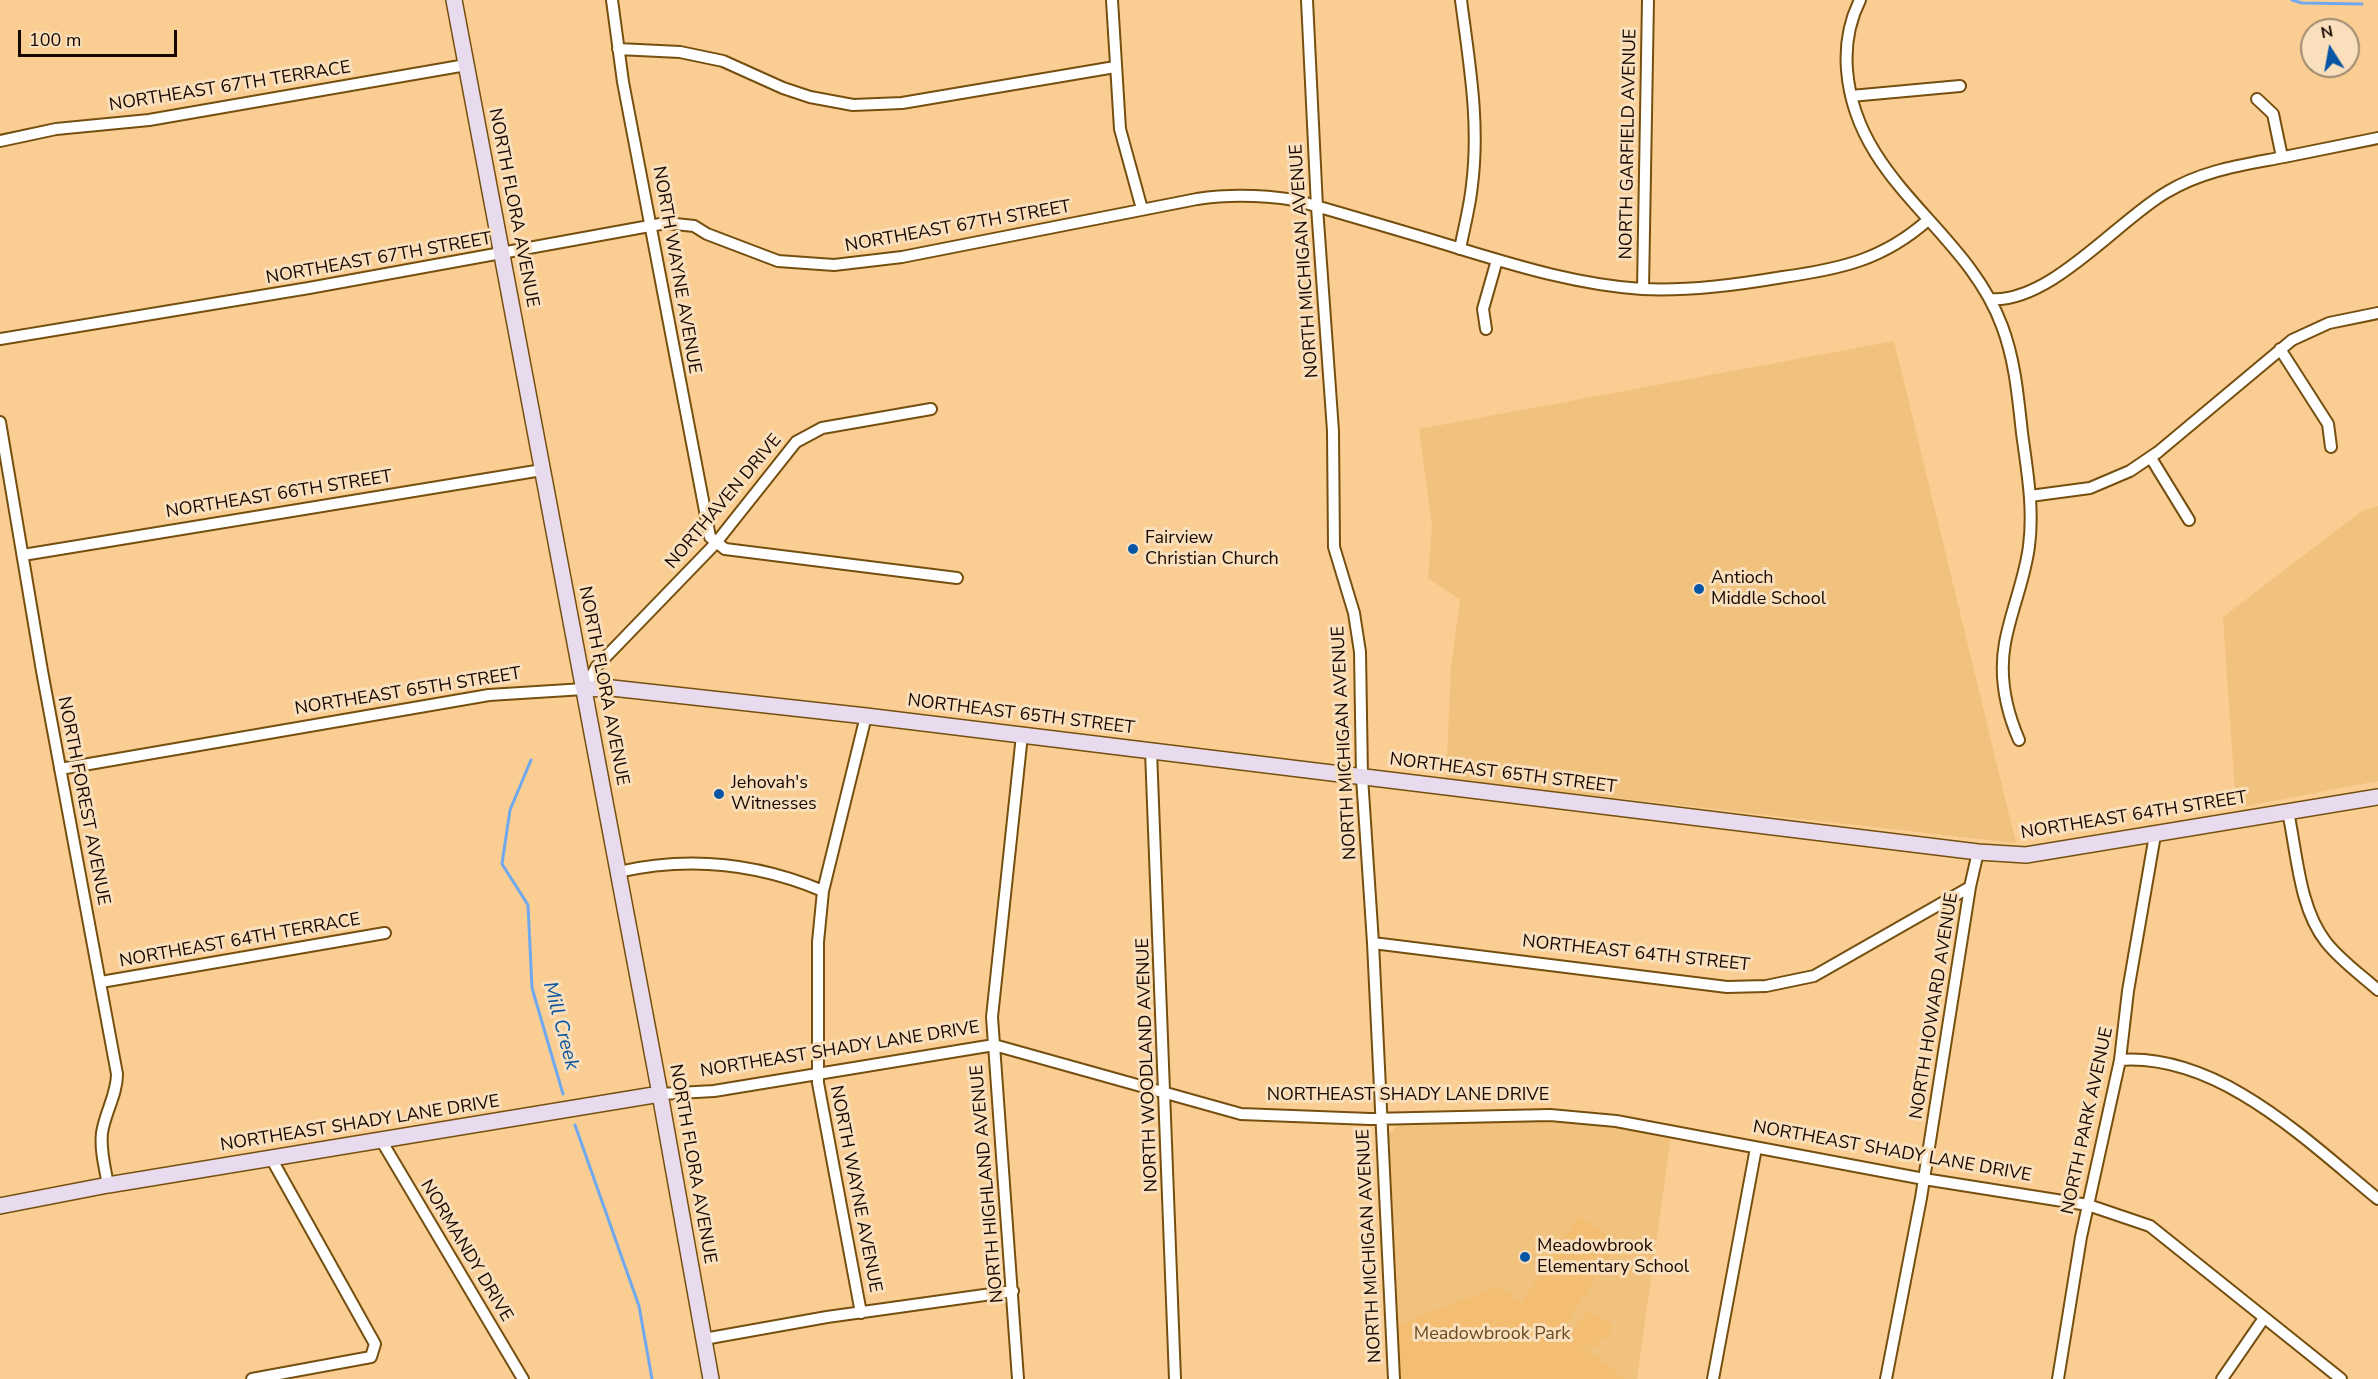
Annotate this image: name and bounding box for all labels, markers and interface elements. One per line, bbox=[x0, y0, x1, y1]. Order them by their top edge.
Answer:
scale bar bbox=[21, 18, 180, 56]
north arrow bbox=[2300, 18, 2360, 78]
text: N bbox=[2319, 20, 2335, 44]
text: 100 m bbox=[29, 28, 81, 52]
street label: NORTH GARFIELD AVENUE bbox=[1616, 28, 1642, 260]
street label: NORTHEAST 67TH TERRACE bbox=[108, 57, 352, 117]
street label: NORTH FLORA AVENUE bbox=[483, 107, 543, 309]
street label: NORTH MICHIGAN AVENUE bbox=[1286, 143, 1324, 379]
street label: NORTH WAYNE AVENUE bbox=[647, 165, 705, 375]
street label: NORTHEAST 67TH STREET bbox=[843, 196, 1073, 258]
street label: NORTHEAST 67TH STREET bbox=[264, 228, 494, 290]
street label: NORTHAVEN DRIVE bbox=[661, 430, 787, 574]
street label: NORTHEAST 66TH STREET bbox=[164, 466, 394, 524]
place label: Fairview Christian Church bbox=[1145, 528, 1279, 570]
marker: Fairview Christian Church bbox=[1126, 542, 1140, 556]
place label: Antioch Middle School bbox=[1711, 568, 1826, 610]
marker: Antioch Middle School bbox=[1692, 582, 1706, 596]
street label: NORTH FLORA AVENUE bbox=[573, 585, 633, 787]
street label: NORTH MICHIGAN AVENUE bbox=[1328, 625, 1362, 861]
street label: NORTHEAST 65TH STREET bbox=[293, 663, 523, 721]
street label: NORTHEAST 65TH STREET bbox=[906, 690, 1136, 740]
street label: NORTH FOREST AVENUE bbox=[52, 695, 114, 907]
street label: NORTHEAST 65TH STREET bbox=[1388, 749, 1618, 799]
place label: Jehovah's Witnesses bbox=[731, 773, 817, 816]
marker: Jehovah's Witnesses bbox=[712, 787, 726, 801]
street label: NORTHEAST 64TH STREET bbox=[2019, 787, 2249, 845]
street label: NORTH HOWARD AVENUE bbox=[1906, 891, 1964, 1121]
street label: NORTHEAST 64TH TERRACE bbox=[118, 909, 362, 973]
street label: NORTHEAST 64TH STREET bbox=[1521, 931, 1751, 977]
street label: NORTH WOODLAND AVENUE bbox=[1133, 938, 1163, 1192]
water label: Mill Creek bbox=[537, 979, 583, 1073]
street label: NORTHEAST SHADY LANE DRIVE bbox=[699, 1017, 981, 1083]
street label: NORTH PARK AVENUE bbox=[2058, 1025, 2118, 1217]
street label: NORTH FLORA AVENUE bbox=[664, 1063, 720, 1265]
street label: NORTH HIGHLAND AVENUE bbox=[967, 1064, 1009, 1304]
street label: NORTH WAYNE AVENUE bbox=[824, 1084, 886, 1294]
street label: NORTHEAST SHADY LANE DRIVE bbox=[1267, 1085, 1549, 1107]
street label: NORTHEAST SHADY LANE DRIVE bbox=[219, 1091, 501, 1157]
street label: NORTHEAST SHADY LANE DRIVE bbox=[1751, 1117, 2033, 1187]
street label: NORTH MICHIGAN AVENUE bbox=[1353, 1128, 1387, 1364]
street label: NORMANDY DRIVE bbox=[415, 1176, 517, 1326]
place label: Meadowbrook Elementary School bbox=[1537, 1236, 1689, 1278]
marker: Meadowbrook Elementary School bbox=[1518, 1250, 1532, 1264]
park label: Meadowbrook Park bbox=[1414, 1324, 1570, 1346]

